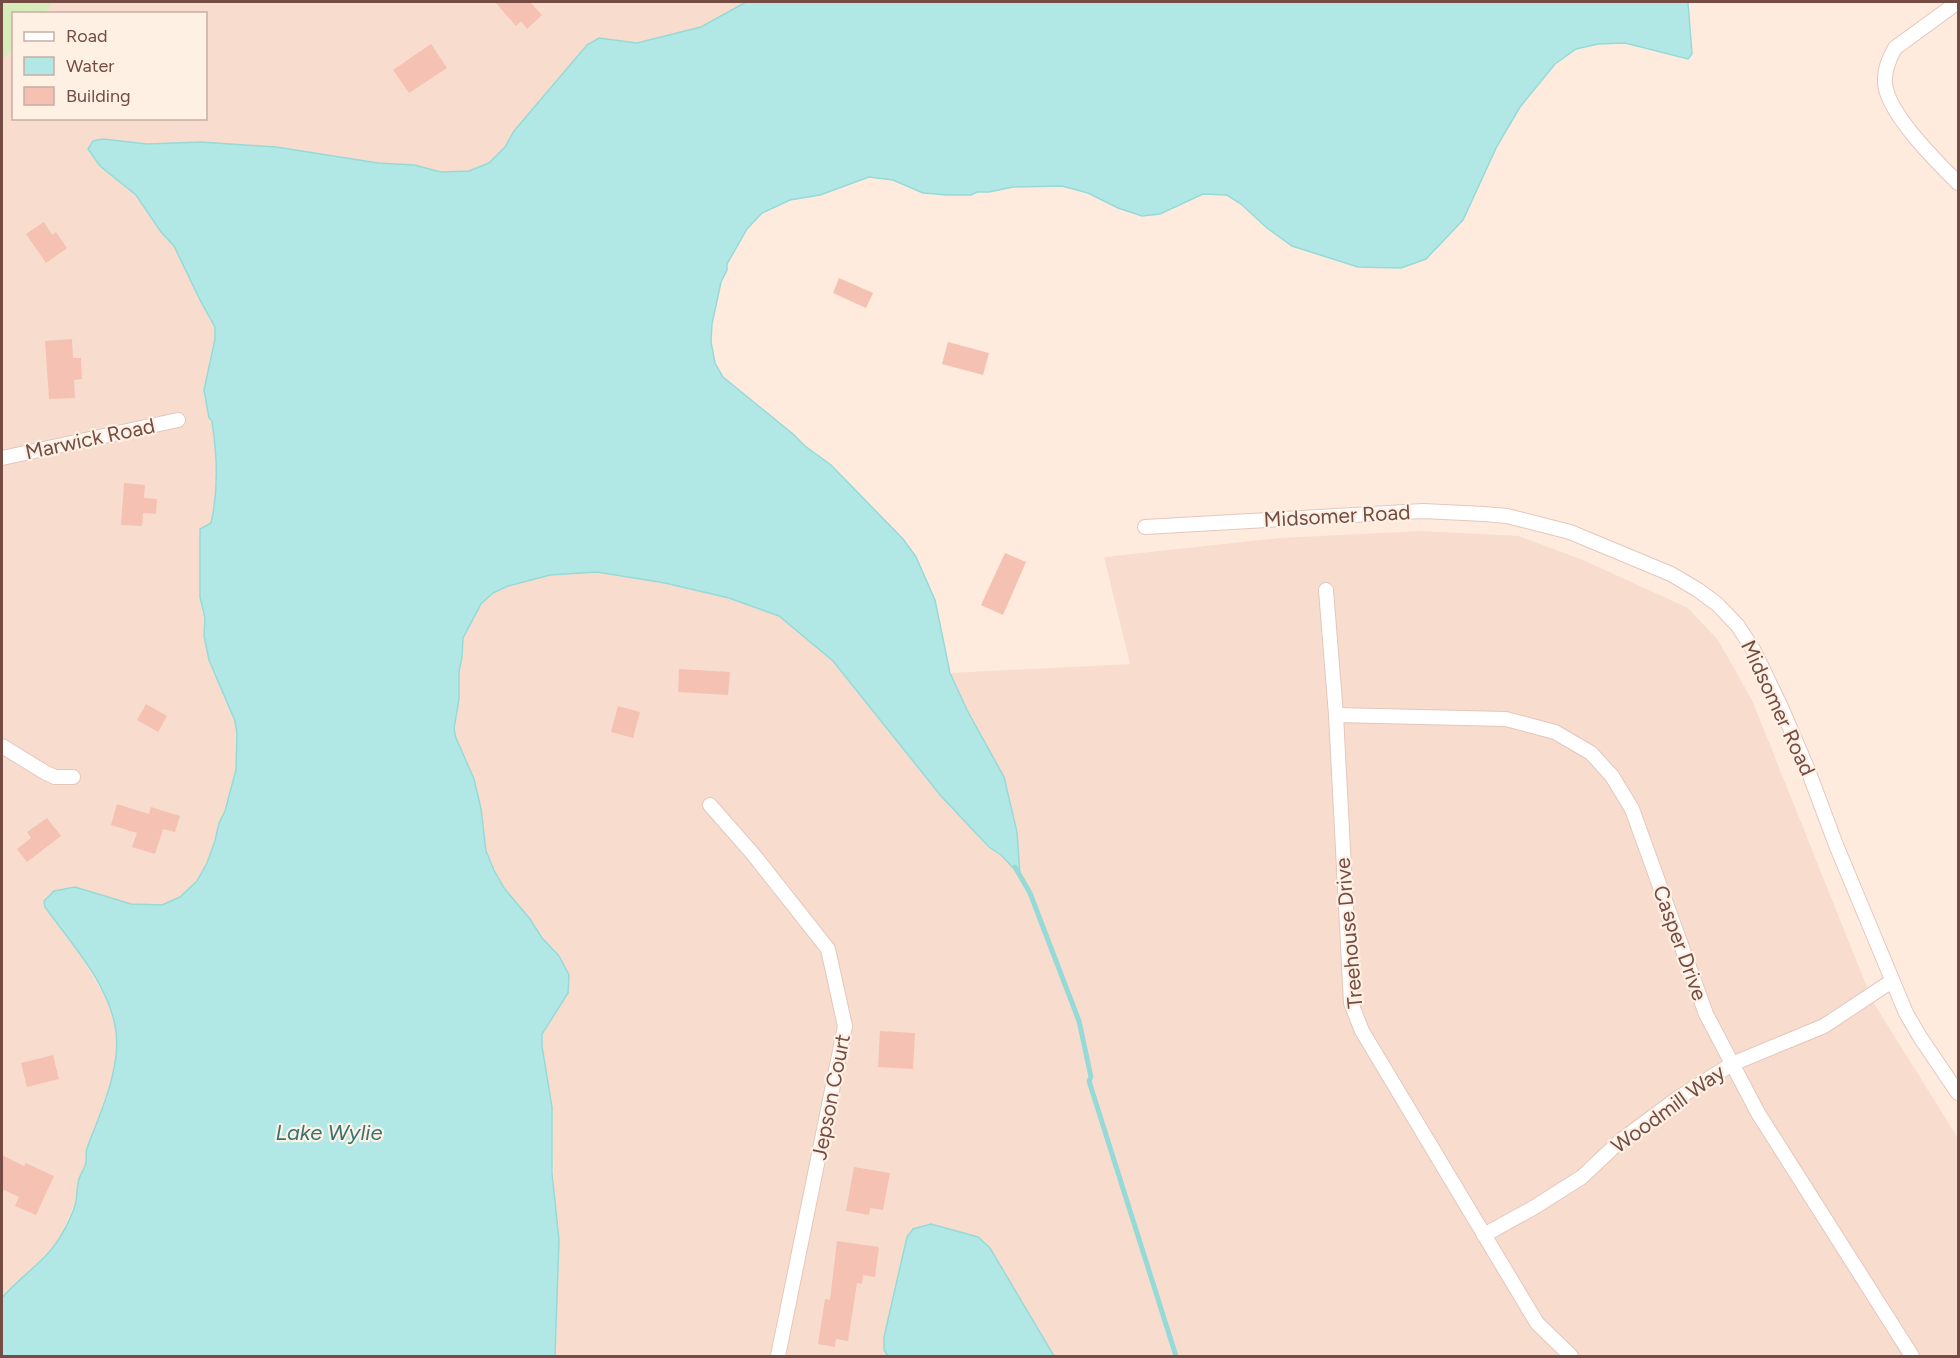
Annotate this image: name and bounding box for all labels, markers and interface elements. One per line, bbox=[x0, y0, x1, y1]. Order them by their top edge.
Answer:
legend bbox=[12, 12, 207, 120]
text: Road bbox=[66, 25, 107, 47]
text: Water bbox=[66, 55, 114, 77]
text: Building bbox=[66, 85, 131, 107]
street label: Marwick Road bbox=[23, 413, 157, 464]
street label: Midsomer Road bbox=[1263, 499, 1411, 532]
street label: Midsomer Road bbox=[1736, 636, 1821, 780]
street label: Treehouse Drive bbox=[1329, 857, 1368, 1009]
street label: Casper Drive bbox=[1648, 882, 1713, 1004]
street label: Jepson Court bbox=[806, 1032, 855, 1162]
street label: Woodmill Way bbox=[1606, 1059, 1729, 1158]
water label: Lake Wylie bbox=[276, 1119, 382, 1146]

